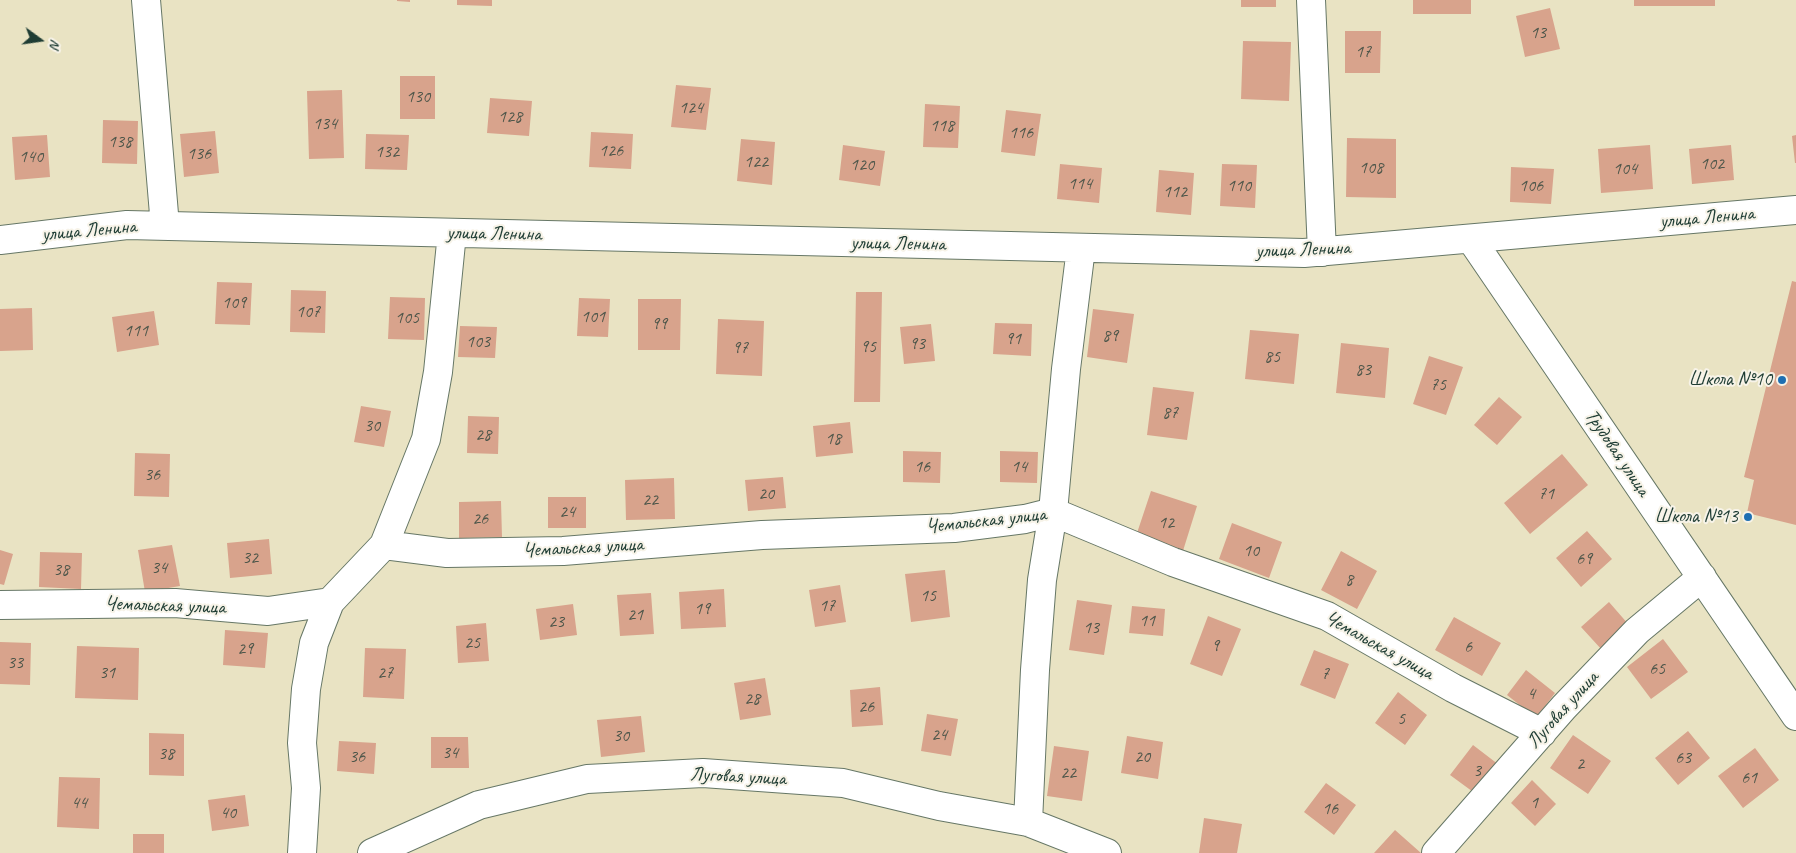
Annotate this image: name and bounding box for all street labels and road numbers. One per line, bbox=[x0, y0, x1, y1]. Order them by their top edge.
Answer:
street label: улица Ленина bbox=[1659, 202, 1755, 234]
street label: улица Ленина bbox=[41, 215, 137, 247]
street label: улица Ленина bbox=[446, 221, 542, 247]
street label: улица Ленина bbox=[850, 231, 946, 257]
street label: улица Ленина bbox=[1255, 236, 1351, 264]
street label: Трудовая улица bbox=[1579, 405, 1655, 501]
street label: Чемальская улица bbox=[925, 503, 1047, 539]
street label: Чемальская улица bbox=[522, 533, 644, 563]
street label: Чемальская улица bbox=[104, 592, 226, 620]
street label: Чемальская улица bbox=[1320, 606, 1438, 686]
street label: Луговая улица bbox=[1522, 666, 1604, 754]
street label: Луговая улица bbox=[689, 763, 787, 791]

